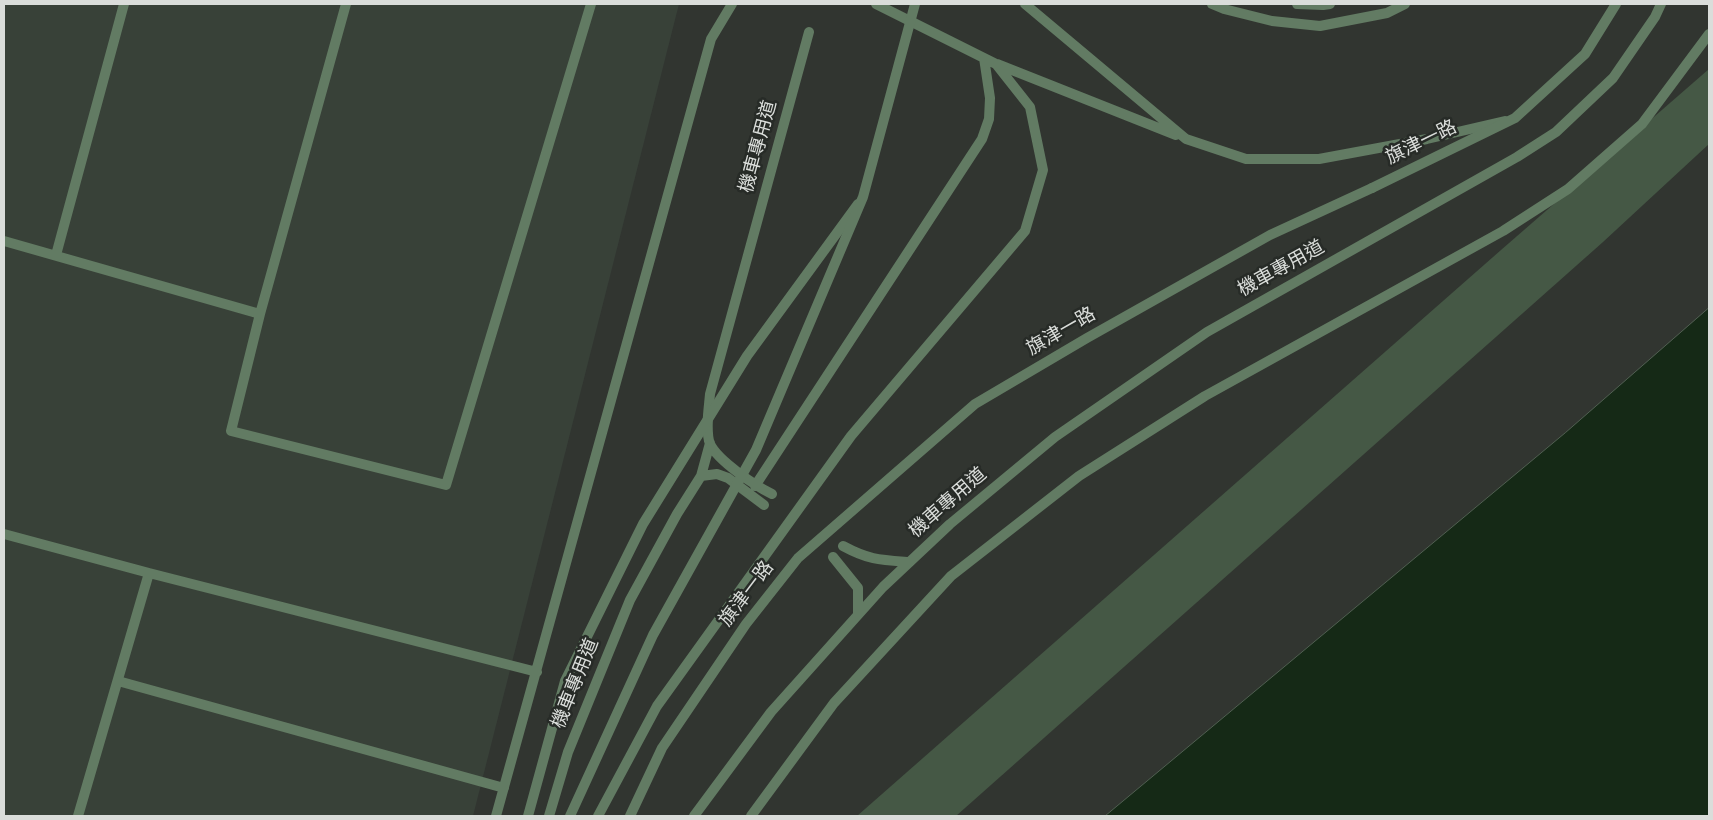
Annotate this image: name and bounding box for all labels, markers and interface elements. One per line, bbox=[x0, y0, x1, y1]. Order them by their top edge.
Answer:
street label: 機車專用道 bbox=[737, 98, 783, 196]
street label: 旗津一路 bbox=[1383, 117, 1461, 171]
street label: 機車專用道 bbox=[1235, 237, 1329, 303]
street label: 旗津一路 bbox=[1023, 304, 1101, 362]
street label: 機車專用道 bbox=[906, 464, 992, 544]
street label: 旗津一路 bbox=[716, 558, 780, 632]
street label: 機車專用道 bbox=[549, 636, 605, 732]

